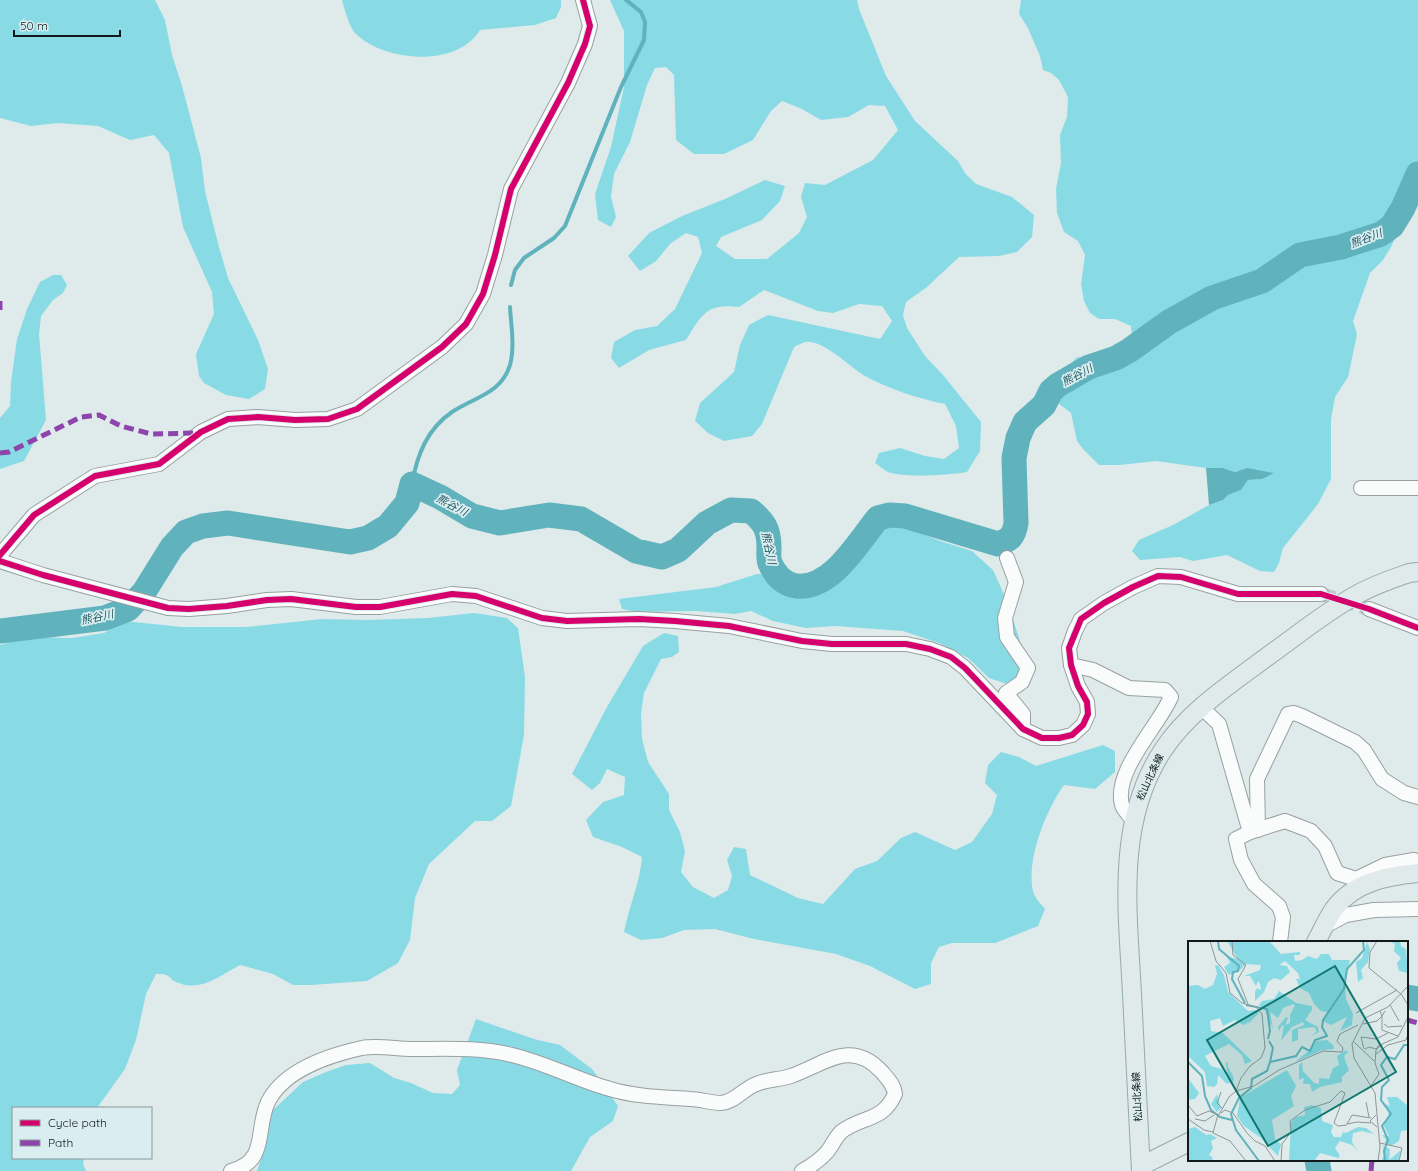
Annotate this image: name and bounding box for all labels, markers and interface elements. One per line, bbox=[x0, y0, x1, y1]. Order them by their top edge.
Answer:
scale bar bbox=[14, 12, 120, 38]
text: 50 m bbox=[20, 18, 48, 33]
water label: 熊谷川 bbox=[1348, 225, 1385, 250]
water label: 熊谷川 bbox=[1059, 361, 1096, 389]
water label: 熊谷川 bbox=[434, 491, 471, 519]
water label: 熊谷川 bbox=[759, 530, 779, 567]
water label: 熊谷川 bbox=[79, 607, 116, 627]
street label: 松山北条線 bbox=[1134, 752, 1166, 802]
inset map bbox=[1188, 941, 1408, 1161]
street label: 松山北条線 bbox=[1129, 1072, 1145, 1122]
legend bbox=[12, 1107, 152, 1159]
text: Cycle path bbox=[48, 1115, 107, 1130]
text: Path bbox=[48, 1135, 73, 1150]

